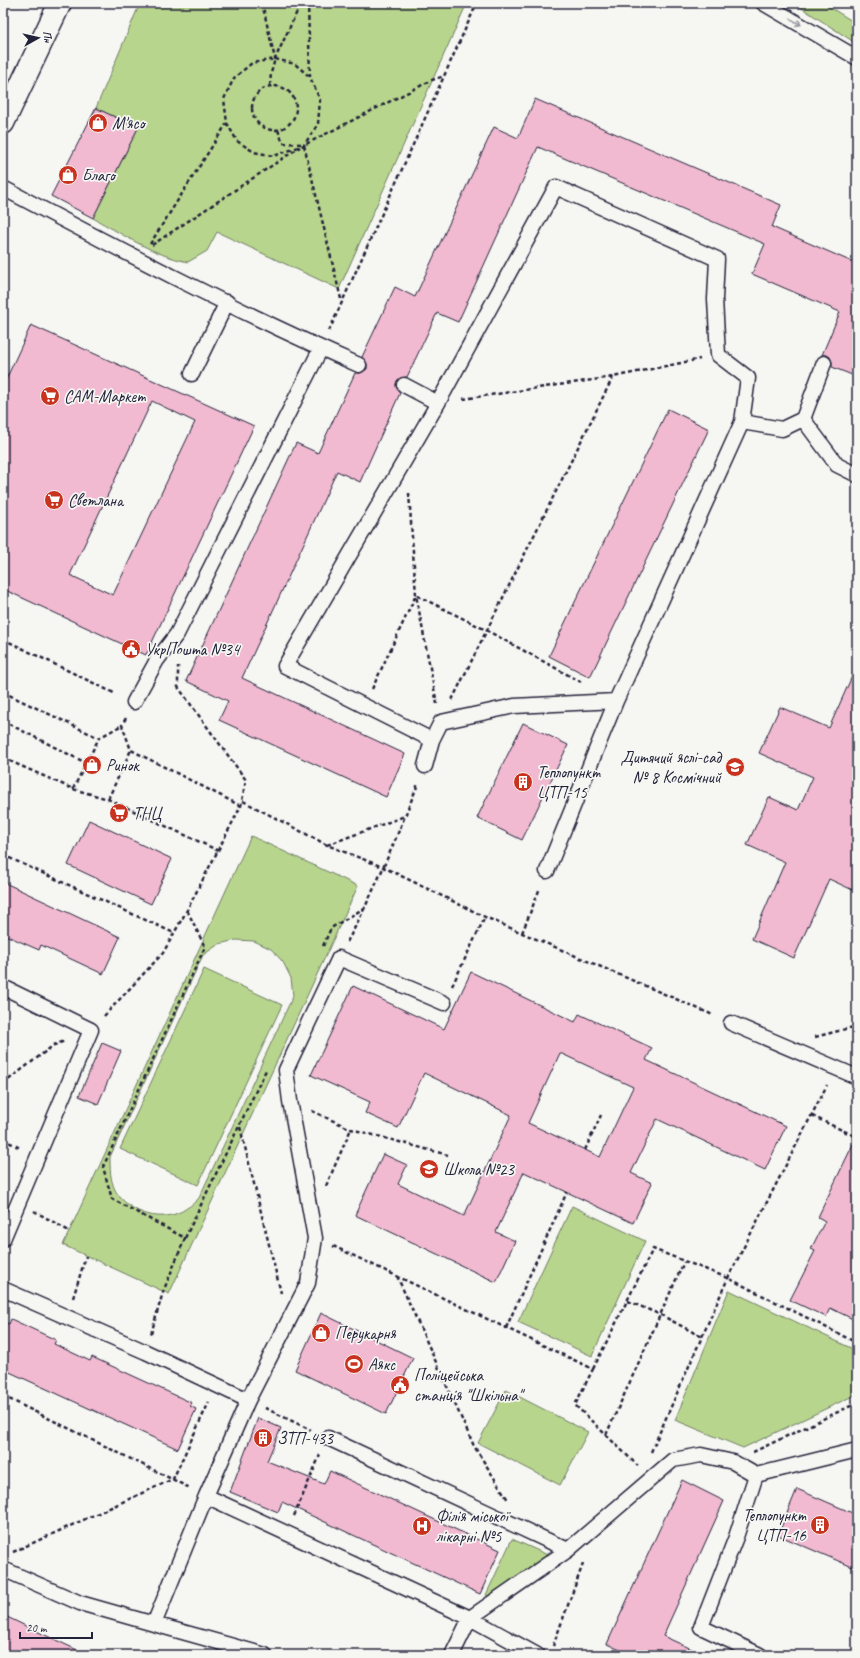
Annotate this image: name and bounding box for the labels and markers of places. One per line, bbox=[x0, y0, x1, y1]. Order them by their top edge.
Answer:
shop icon: М'ясо bbox=[87, 112, 109, 134]
place label: М'ясо bbox=[112, 113, 146, 134]
shop icon: Благо bbox=[57, 164, 79, 186]
place label: Благо bbox=[82, 165, 117, 186]
supermarket icon: САМ-Маркет bbox=[39, 385, 61, 407]
place label: САМ-Маркет bbox=[64, 386, 146, 407]
supermarket icon: Светлана bbox=[43, 489, 65, 511]
place label: Светлана bbox=[68, 490, 125, 511]
public building icon: УкрПошта №34 bbox=[120, 638, 142, 660]
place label: УкрПошта №34 bbox=[145, 639, 242, 660]
place label: Дитячий яслі-сад № 8 Космічний bbox=[621, 747, 723, 788]
shop icon: Ринок bbox=[81, 754, 103, 776]
place label: Ринок bbox=[106, 755, 140, 776]
school or university icon: Дитячий яслі-сад № 8 Космічний bbox=[724, 756, 746, 778]
place label: Теплопункт ЦТП-15 bbox=[537, 762, 601, 803]
building icon: Теплопункт ЦТП-15 bbox=[512, 771, 534, 793]
supermarket icon: ТНЦ bbox=[108, 802, 130, 824]
place label: ТНЦ bbox=[133, 803, 163, 824]
school or university icon: Школа №23 bbox=[418, 1158, 440, 1180]
place label: Школа №23 bbox=[443, 1159, 515, 1180]
shop icon: Перукарня bbox=[310, 1322, 332, 1344]
place label: Перукарня bbox=[335, 1323, 397, 1344]
sports icon: Аякс bbox=[343, 1353, 365, 1375]
place label: Аякс bbox=[368, 1354, 396, 1375]
place label: Поліцейська станція "Шкільна" bbox=[414, 1365, 526, 1406]
public building icon: Поліцейська станція "Шкільна" bbox=[389, 1374, 411, 1396]
building icon: ЗТП-433 bbox=[252, 1427, 274, 1449]
place label: ЗТП-433 bbox=[277, 1428, 334, 1449]
place label: Теплопункт ЦТП-16 bbox=[743, 1505, 807, 1546]
place label: Філія міської лікарні №5 bbox=[436, 1506, 511, 1547]
building icon: Теплопункт ЦТП-16 bbox=[809, 1514, 831, 1536]
hospital icon: Філія міської лікарні №5 bbox=[411, 1515, 433, 1537]

